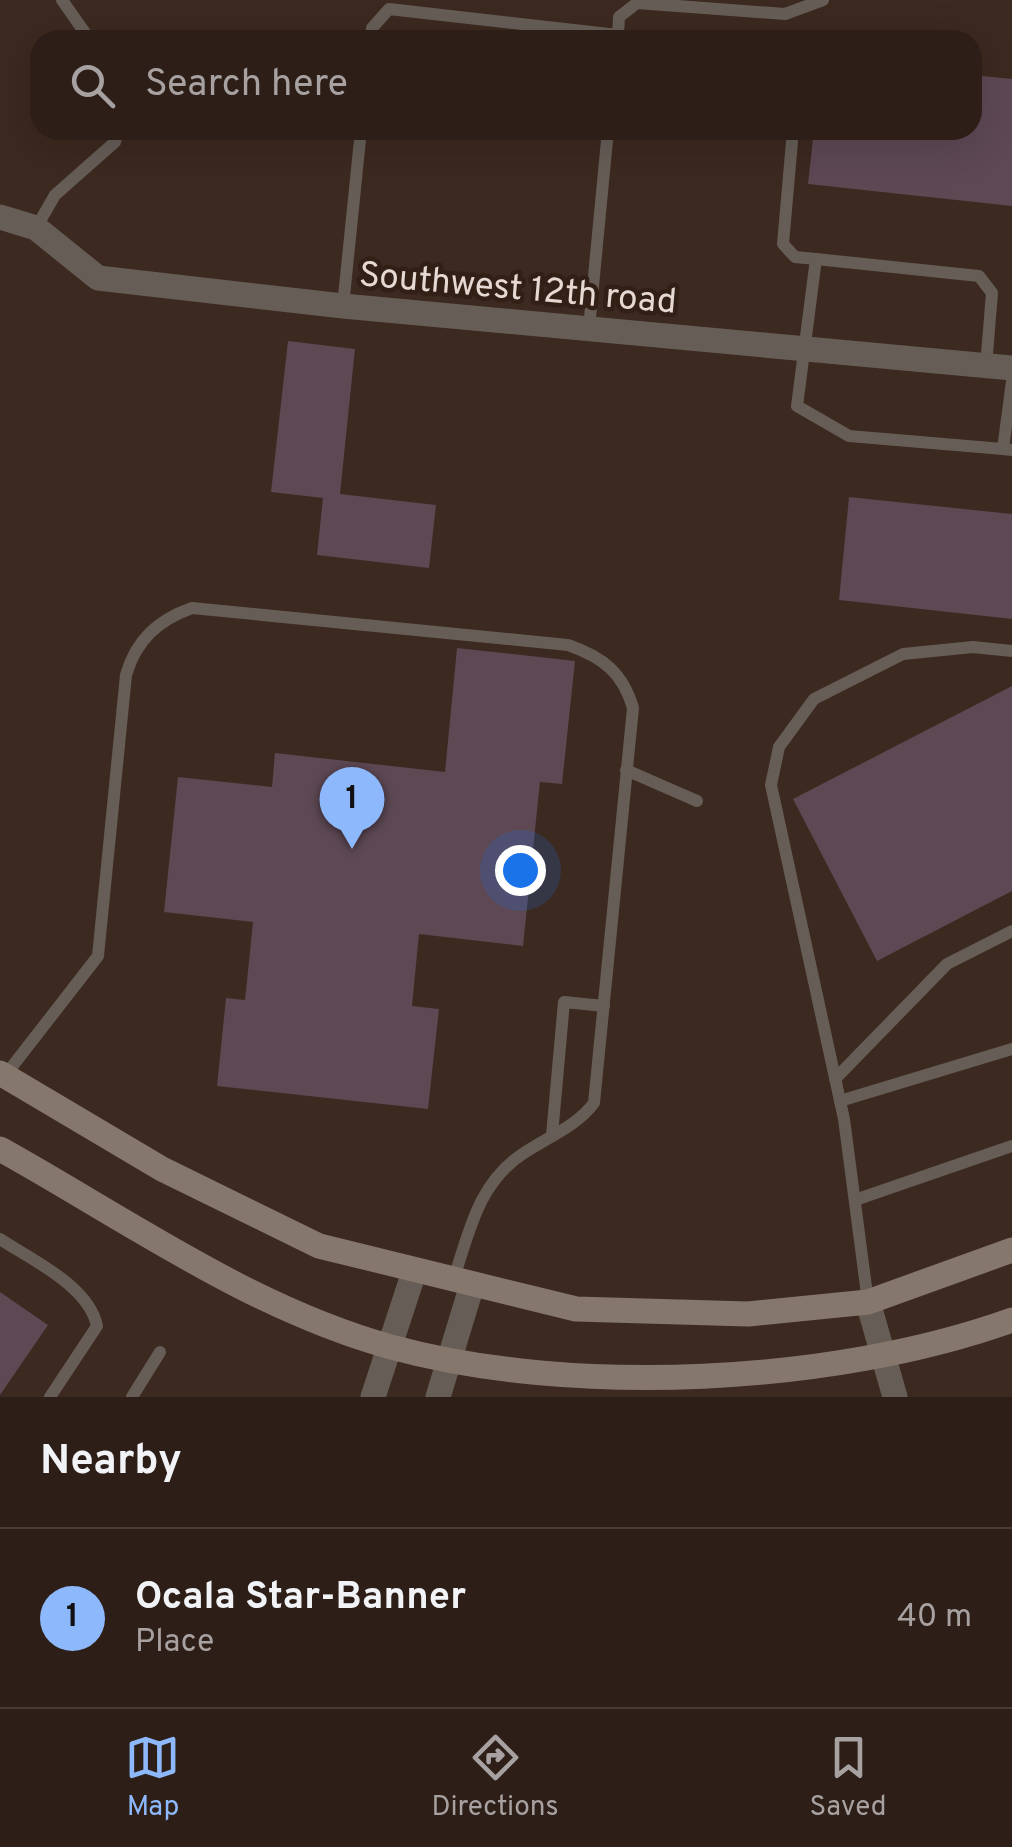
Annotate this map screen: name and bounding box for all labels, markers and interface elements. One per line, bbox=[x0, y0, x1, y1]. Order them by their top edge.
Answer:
search box bbox=[30, 30, 982, 140]
icon: search bbox=[65, 58, 120, 113]
text: Search here bbox=[145, 61, 348, 110]
street label: Southwest 12th road bbox=[357, 254, 678, 326]
pin: 1 bbox=[320, 766, 384, 849]
your location bbox=[495, 845, 546, 896]
text: Nearby bbox=[40, 1436, 182, 1489]
text: Ocala Star-Banner bbox=[135, 1574, 466, 1623]
text: 1 bbox=[66, 1598, 79, 1638]
text: 40 m bbox=[897, 1598, 972, 1638]
text: Place bbox=[135, 1623, 214, 1663]
tab: Map bbox=[125, 1730, 180, 1826]
tab: Directions bbox=[431, 1730, 559, 1826]
tab: Saved bbox=[810, 1730, 887, 1826]

